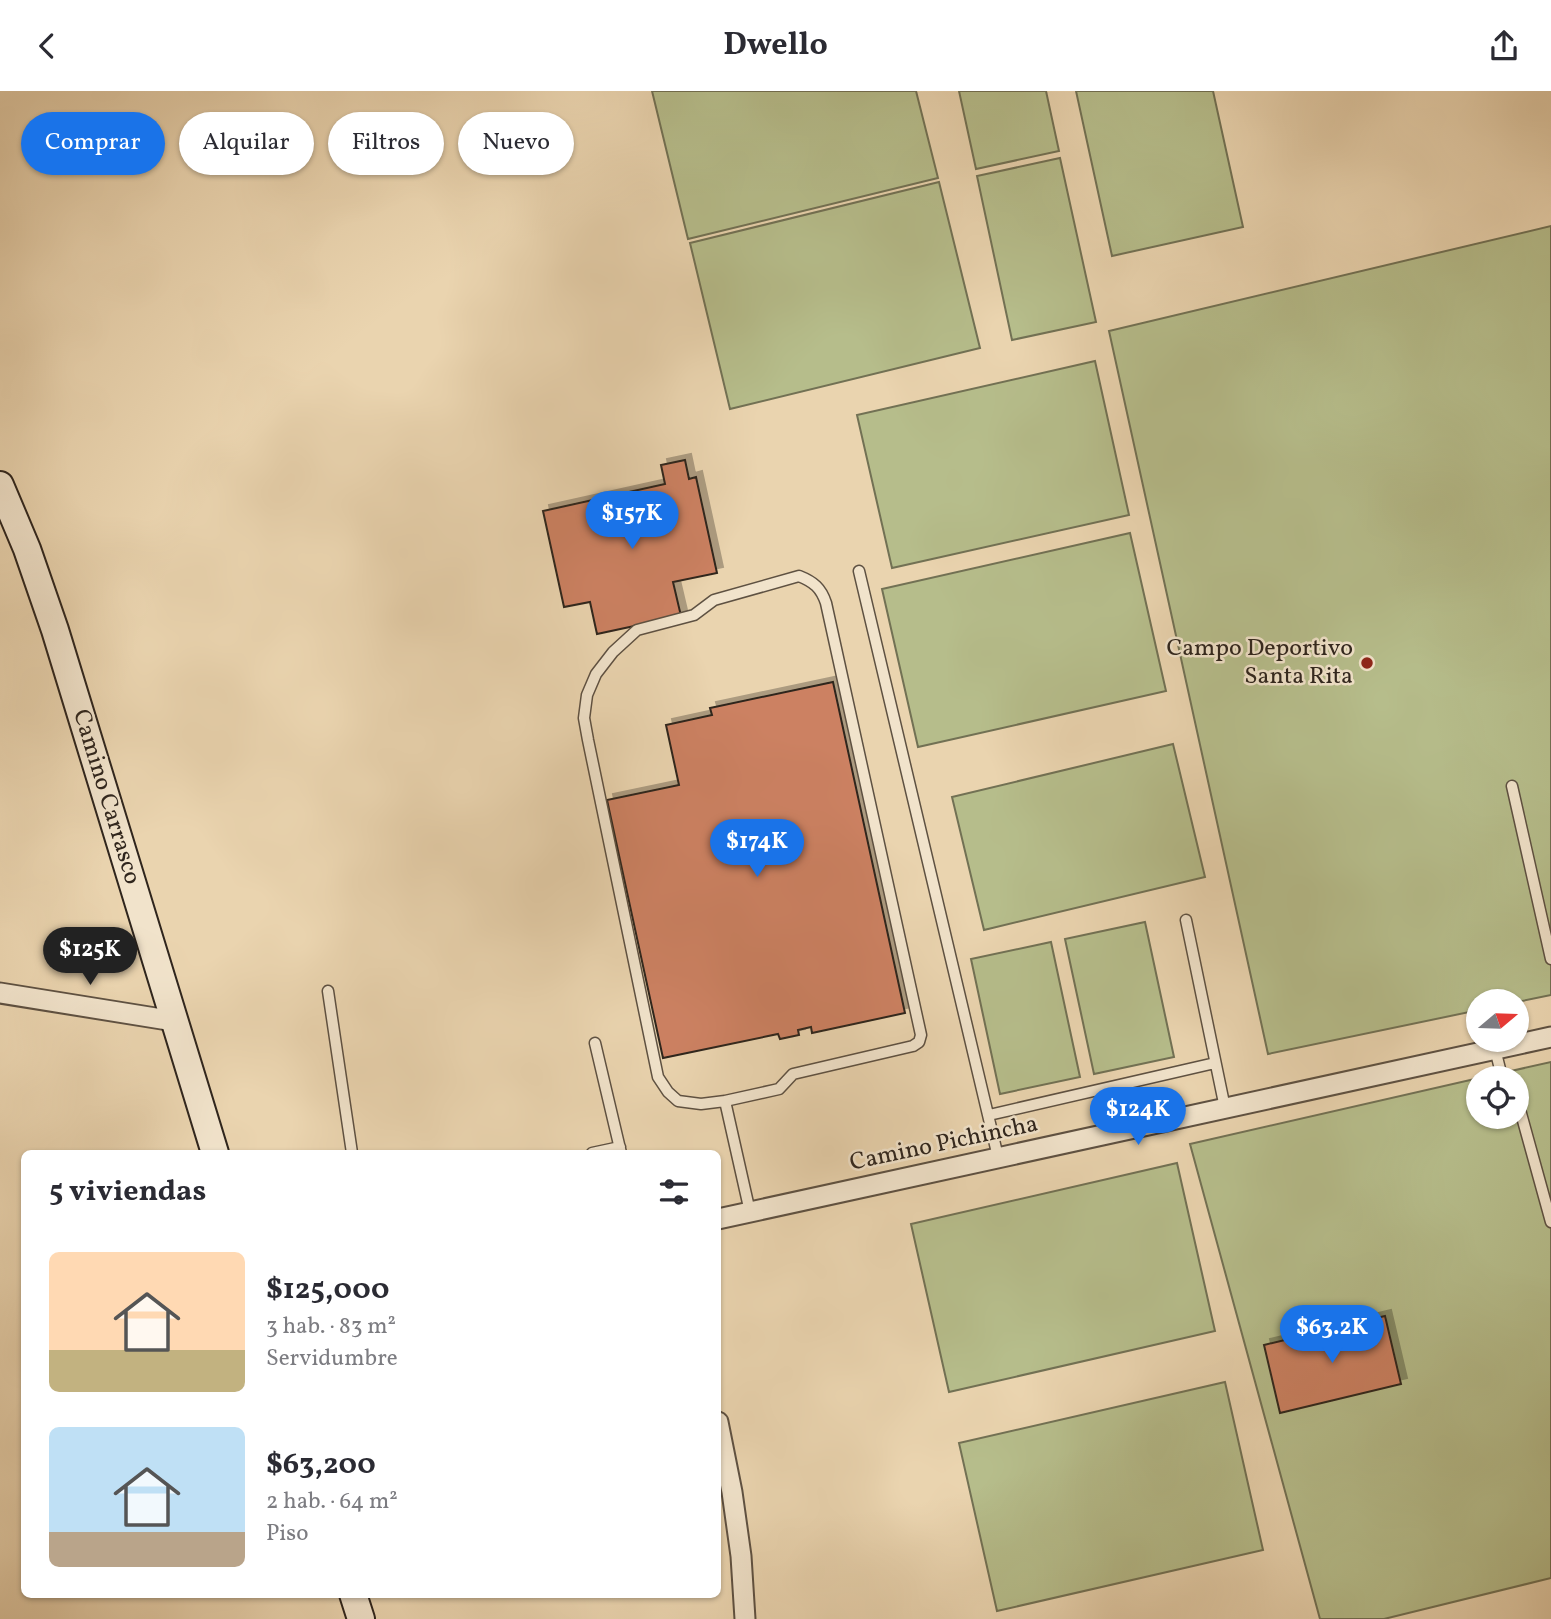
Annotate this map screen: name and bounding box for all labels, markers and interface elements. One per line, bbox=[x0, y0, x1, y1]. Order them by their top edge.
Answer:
text: Dwello bbox=[723, 24, 828, 68]
icon: back bbox=[28, 27, 66, 65]
icon: share bbox=[1485, 27, 1523, 65]
chip: Comprar bbox=[21, 112, 165, 175]
chip: Alquilar bbox=[179, 112, 314, 175]
chip: Filtros bbox=[328, 112, 444, 175]
chip: Nuevo bbox=[458, 112, 574, 175]
pin: $157K bbox=[583, 491, 681, 551]
text: $157K bbox=[602, 498, 662, 530]
place label: Campo Deportivo Santa Rita bbox=[1166, 632, 1353, 694]
marker: Campo Deportivo Santa Rita bbox=[1359, 655, 1375, 671]
street label: Camino Carrasco bbox=[63, 705, 149, 889]
pin: $174K bbox=[708, 819, 806, 879]
text: $174K bbox=[726, 826, 788, 858]
pin: $125K bbox=[41, 927, 139, 987]
text: $125K bbox=[59, 934, 121, 966]
north arrow bbox=[1466, 989, 1530, 1052]
map controls bbox=[1466, 989, 1529, 1129]
button: locate bbox=[1466, 1066, 1529, 1129]
pin: $124K bbox=[1089, 1087, 1187, 1147]
text: $124K bbox=[1106, 1094, 1170, 1126]
street label: Camino Pichincha bbox=[847, 1107, 1041, 1181]
text: 5 viviendas bbox=[49, 1171, 206, 1213]
icon: filters bbox=[655, 1173, 693, 1211]
text: $125,000 bbox=[266, 1269, 390, 1311]
icon: home bbox=[105, 1280, 189, 1364]
pin: $63.2K bbox=[1275, 1305, 1389, 1365]
text: 3 hab. · 83 m² bbox=[266, 1311, 396, 1343]
text: $63.2K bbox=[1296, 1312, 1368, 1344]
text: Servidumbre bbox=[266, 1343, 398, 1375]
text: $63,200 bbox=[266, 1444, 376, 1486]
icon: home bbox=[105, 1455, 189, 1539]
text: 2 hab. · 64 m² bbox=[266, 1486, 398, 1518]
text: Piso bbox=[266, 1518, 308, 1550]

